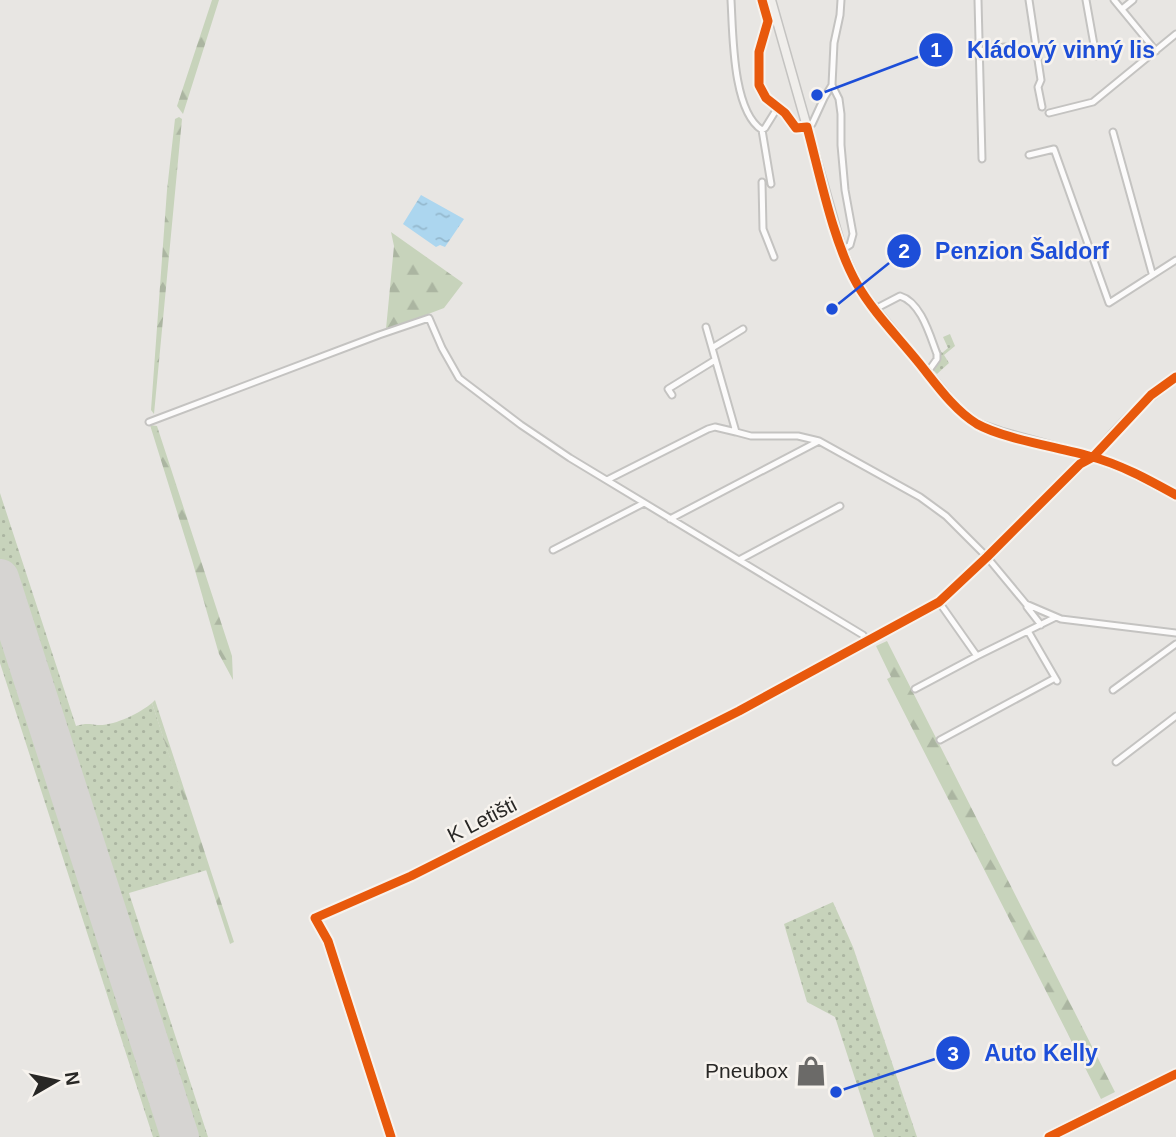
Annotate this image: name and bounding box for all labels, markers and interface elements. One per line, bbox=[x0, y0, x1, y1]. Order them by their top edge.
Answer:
callout: Kládový vinný lis bbox=[918, 28, 1169, 72]
text: Kládový vinný lis bbox=[967, 37, 1155, 63]
text: 1 bbox=[930, 38, 942, 61]
callout: Penzion Šaldorf bbox=[887, 229, 1123, 273]
text: Penzion Šaldorf bbox=[935, 237, 1109, 264]
text: 2 bbox=[898, 239, 910, 262]
street label: K Letišti bbox=[443, 792, 520, 847]
callout: Auto Kelly bbox=[936, 1031, 1112, 1075]
text: Auto Kelly bbox=[984, 1040, 1098, 1066]
text: 3 bbox=[947, 1042, 959, 1065]
north arrow bbox=[21, 1046, 91, 1116]
shop icon: Pneubox bbox=[794, 1054, 828, 1088]
place label: Pneubox bbox=[705, 1059, 788, 1082]
text: N bbox=[61, 1070, 84, 1087]

